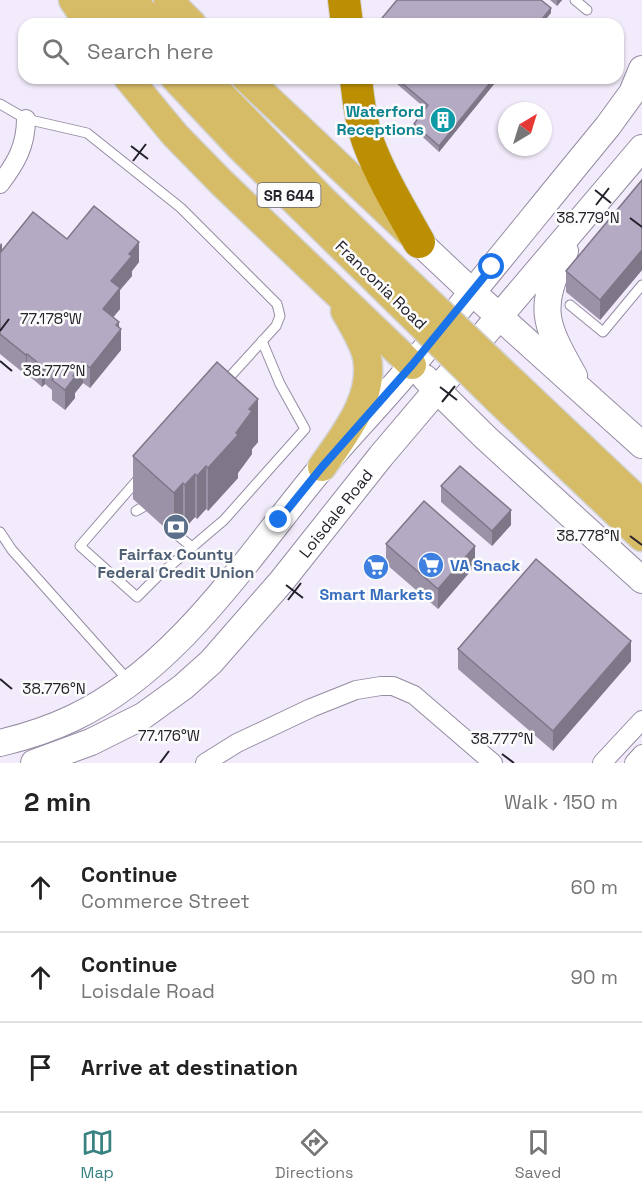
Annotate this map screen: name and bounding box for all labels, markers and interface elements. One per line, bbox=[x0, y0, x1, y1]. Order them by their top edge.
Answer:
search box bbox=[18, 18, 624, 84]
icon: search bbox=[39, 35, 72, 68]
text: Search here bbox=[87, 37, 214, 65]
place label: Waterford Receptions bbox=[337, 101, 424, 140]
north arrow bbox=[498, 102, 552, 156]
building icon: Waterford Receptions bbox=[428, 105, 458, 135]
road number: SR 644 bbox=[258, 183, 320, 207]
text: 38.779°N bbox=[556, 208, 620, 227]
street label: Franconia Road bbox=[331, 236, 431, 334]
route start bbox=[478, 253, 504, 279]
text: 77.178°W bbox=[20, 309, 82, 328]
text: 38.777°N bbox=[23, 361, 85, 380]
street label: Loisdale Road bbox=[294, 465, 377, 562]
route end bbox=[265, 506, 291, 532]
bank icon: Fairfax County Federal Credit Union bbox=[161, 512, 191, 542]
text: 38.778°N bbox=[556, 526, 620, 545]
place label: Fairfax County Federal Credit Union bbox=[98, 544, 254, 583]
supermarket icon: VA Snack bbox=[416, 550, 446, 580]
supermarket icon: Smart Markets bbox=[361, 552, 391, 582]
place label: VA Snack bbox=[450, 555, 520, 576]
place label: Smart Markets bbox=[319, 584, 433, 605]
text: 38.776°N bbox=[22, 679, 86, 698]
text: 77.176°W bbox=[138, 726, 200, 745]
text: 38.777°N bbox=[471, 729, 533, 748]
text: 2 min bbox=[24, 785, 91, 819]
text: Walk · 150 m bbox=[504, 789, 618, 815]
text: Continue bbox=[81, 860, 177, 888]
icon: ahead bbox=[24, 871, 57, 904]
text: 60 m bbox=[571, 874, 618, 900]
text: Commerce Street bbox=[81, 888, 250, 914]
text: Continue bbox=[81, 950, 177, 978]
icon: ahead bbox=[24, 961, 57, 994]
text: 90 m bbox=[571, 964, 618, 990]
text: Loisdale Road bbox=[81, 978, 215, 1004]
icon: arrive bbox=[24, 1051, 57, 1084]
text: Arrive at destination bbox=[81, 1053, 298, 1081]
tab: Map bbox=[81, 1126, 114, 1183]
tab: Directions bbox=[275, 1126, 354, 1183]
tab: Saved bbox=[515, 1126, 561, 1183]

